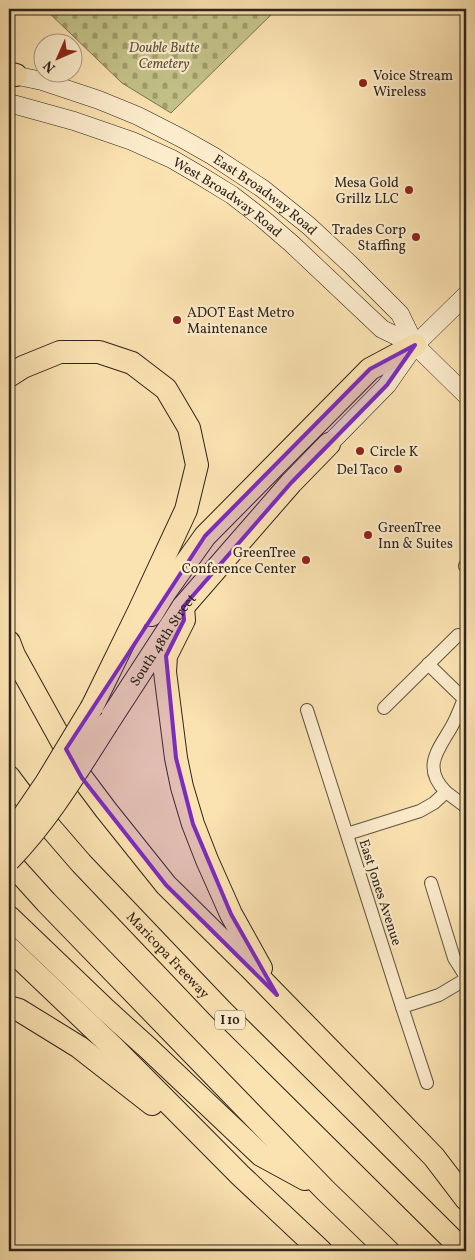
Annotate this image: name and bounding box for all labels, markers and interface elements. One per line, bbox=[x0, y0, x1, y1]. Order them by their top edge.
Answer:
north arrow bbox=[32, 32, 82, 82]
park label: Double Butte Cemetery bbox=[129, 39, 199, 74]
text: N bbox=[40, 56, 60, 76]
place label: Voice Stream Wireless bbox=[373, 67, 453, 102]
marker: Voice Stream Wireless bbox=[357, 77, 369, 89]
street label: East Broadway Road bbox=[209, 151, 321, 240]
street label: West Broadway Road bbox=[169, 153, 286, 242]
place label: Mesa Gold Grillz LLC bbox=[334, 174, 399, 209]
marker: Mesa Gold Grillz LLC bbox=[403, 184, 415, 196]
place label: Trades Corp Staffing bbox=[332, 221, 406, 256]
marker: Trades Corp Staffing bbox=[410, 231, 422, 243]
place label: ADOT East Metro Maintenance bbox=[187, 304, 294, 339]
marker: ADOT East Metro Maintenance bbox=[171, 314, 183, 326]
place label: Circle K bbox=[370, 443, 419, 462]
marker: Circle K bbox=[354, 445, 366, 457]
place label: Del Taco bbox=[337, 461, 388, 480]
marker: Del Taco bbox=[392, 463, 404, 475]
place label: GreenTree Inn & Suites bbox=[378, 519, 453, 554]
marker: GreenTree Inn & Suites bbox=[362, 529, 374, 541]
place label: GreenTree Conference Center bbox=[182, 544, 296, 579]
marker: GreenTree Conference Center bbox=[300, 554, 312, 566]
street label: South 48th Street bbox=[126, 590, 201, 690]
street label: East Jones Avenue bbox=[353, 837, 406, 948]
street label: Maricopa Freeway bbox=[121, 908, 214, 1004]
road number: I 10 bbox=[215, 1010, 245, 1030]

